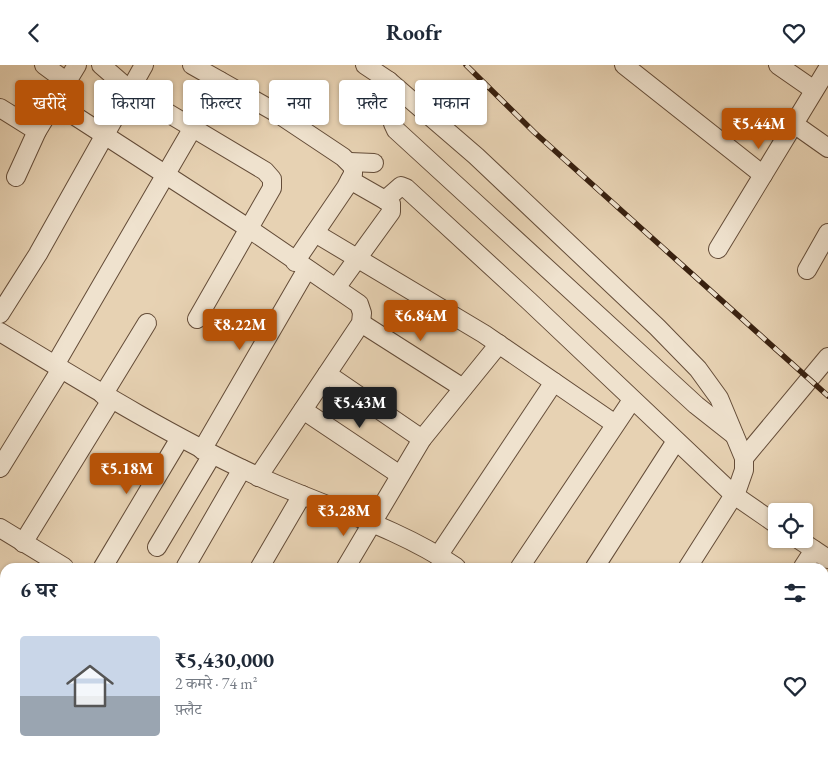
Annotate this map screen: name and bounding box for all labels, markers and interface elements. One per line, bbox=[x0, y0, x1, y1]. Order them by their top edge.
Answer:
text: Roofr bbox=[386, 18, 442, 47]
icon: back bbox=[20, 19, 48, 47]
icon: heart bbox=[780, 19, 808, 47]
chip: खरीदें bbox=[15, 80, 84, 125]
chip: किराया bbox=[94, 80, 173, 125]
chip: फ़िल्टर bbox=[183, 80, 259, 125]
chip: नया bbox=[269, 80, 329, 125]
chip: फ़्लैट bbox=[339, 80, 405, 125]
chip: मकान bbox=[415, 80, 487, 125]
pin: ₹5.44M bbox=[718, 107, 800, 150]
text: ₹5.44M bbox=[733, 113, 785, 134]
pin: ₹6.84M bbox=[380, 299, 462, 342]
text: ₹6.84M bbox=[395, 305, 447, 326]
pin: ₹8.22M bbox=[199, 309, 281, 351]
text: ₹8.22M bbox=[214, 314, 266, 335]
pin: ₹5.43M bbox=[319, 387, 401, 429]
text: ₹5.43M bbox=[334, 392, 386, 413]
pin: ₹5.18M bbox=[86, 453, 168, 495]
text: ₹5.18M bbox=[101, 458, 153, 479]
pin: ₹3.28M bbox=[303, 495, 385, 537]
text: ₹3.28M bbox=[318, 500, 370, 521]
map controls bbox=[768, 503, 813, 548]
button: locate bbox=[768, 503, 813, 548]
text: 6 घर bbox=[20, 576, 57, 603]
icon: filters bbox=[781, 579, 809, 607]
text: ₹5,430,000 bbox=[175, 646, 274, 673]
icon: home bbox=[60, 656, 120, 716]
icon: heart bbox=[781, 672, 809, 700]
text: 2 कमरे · 74 m² bbox=[175, 673, 258, 694]
text: फ़्लैट bbox=[175, 699, 202, 720]

